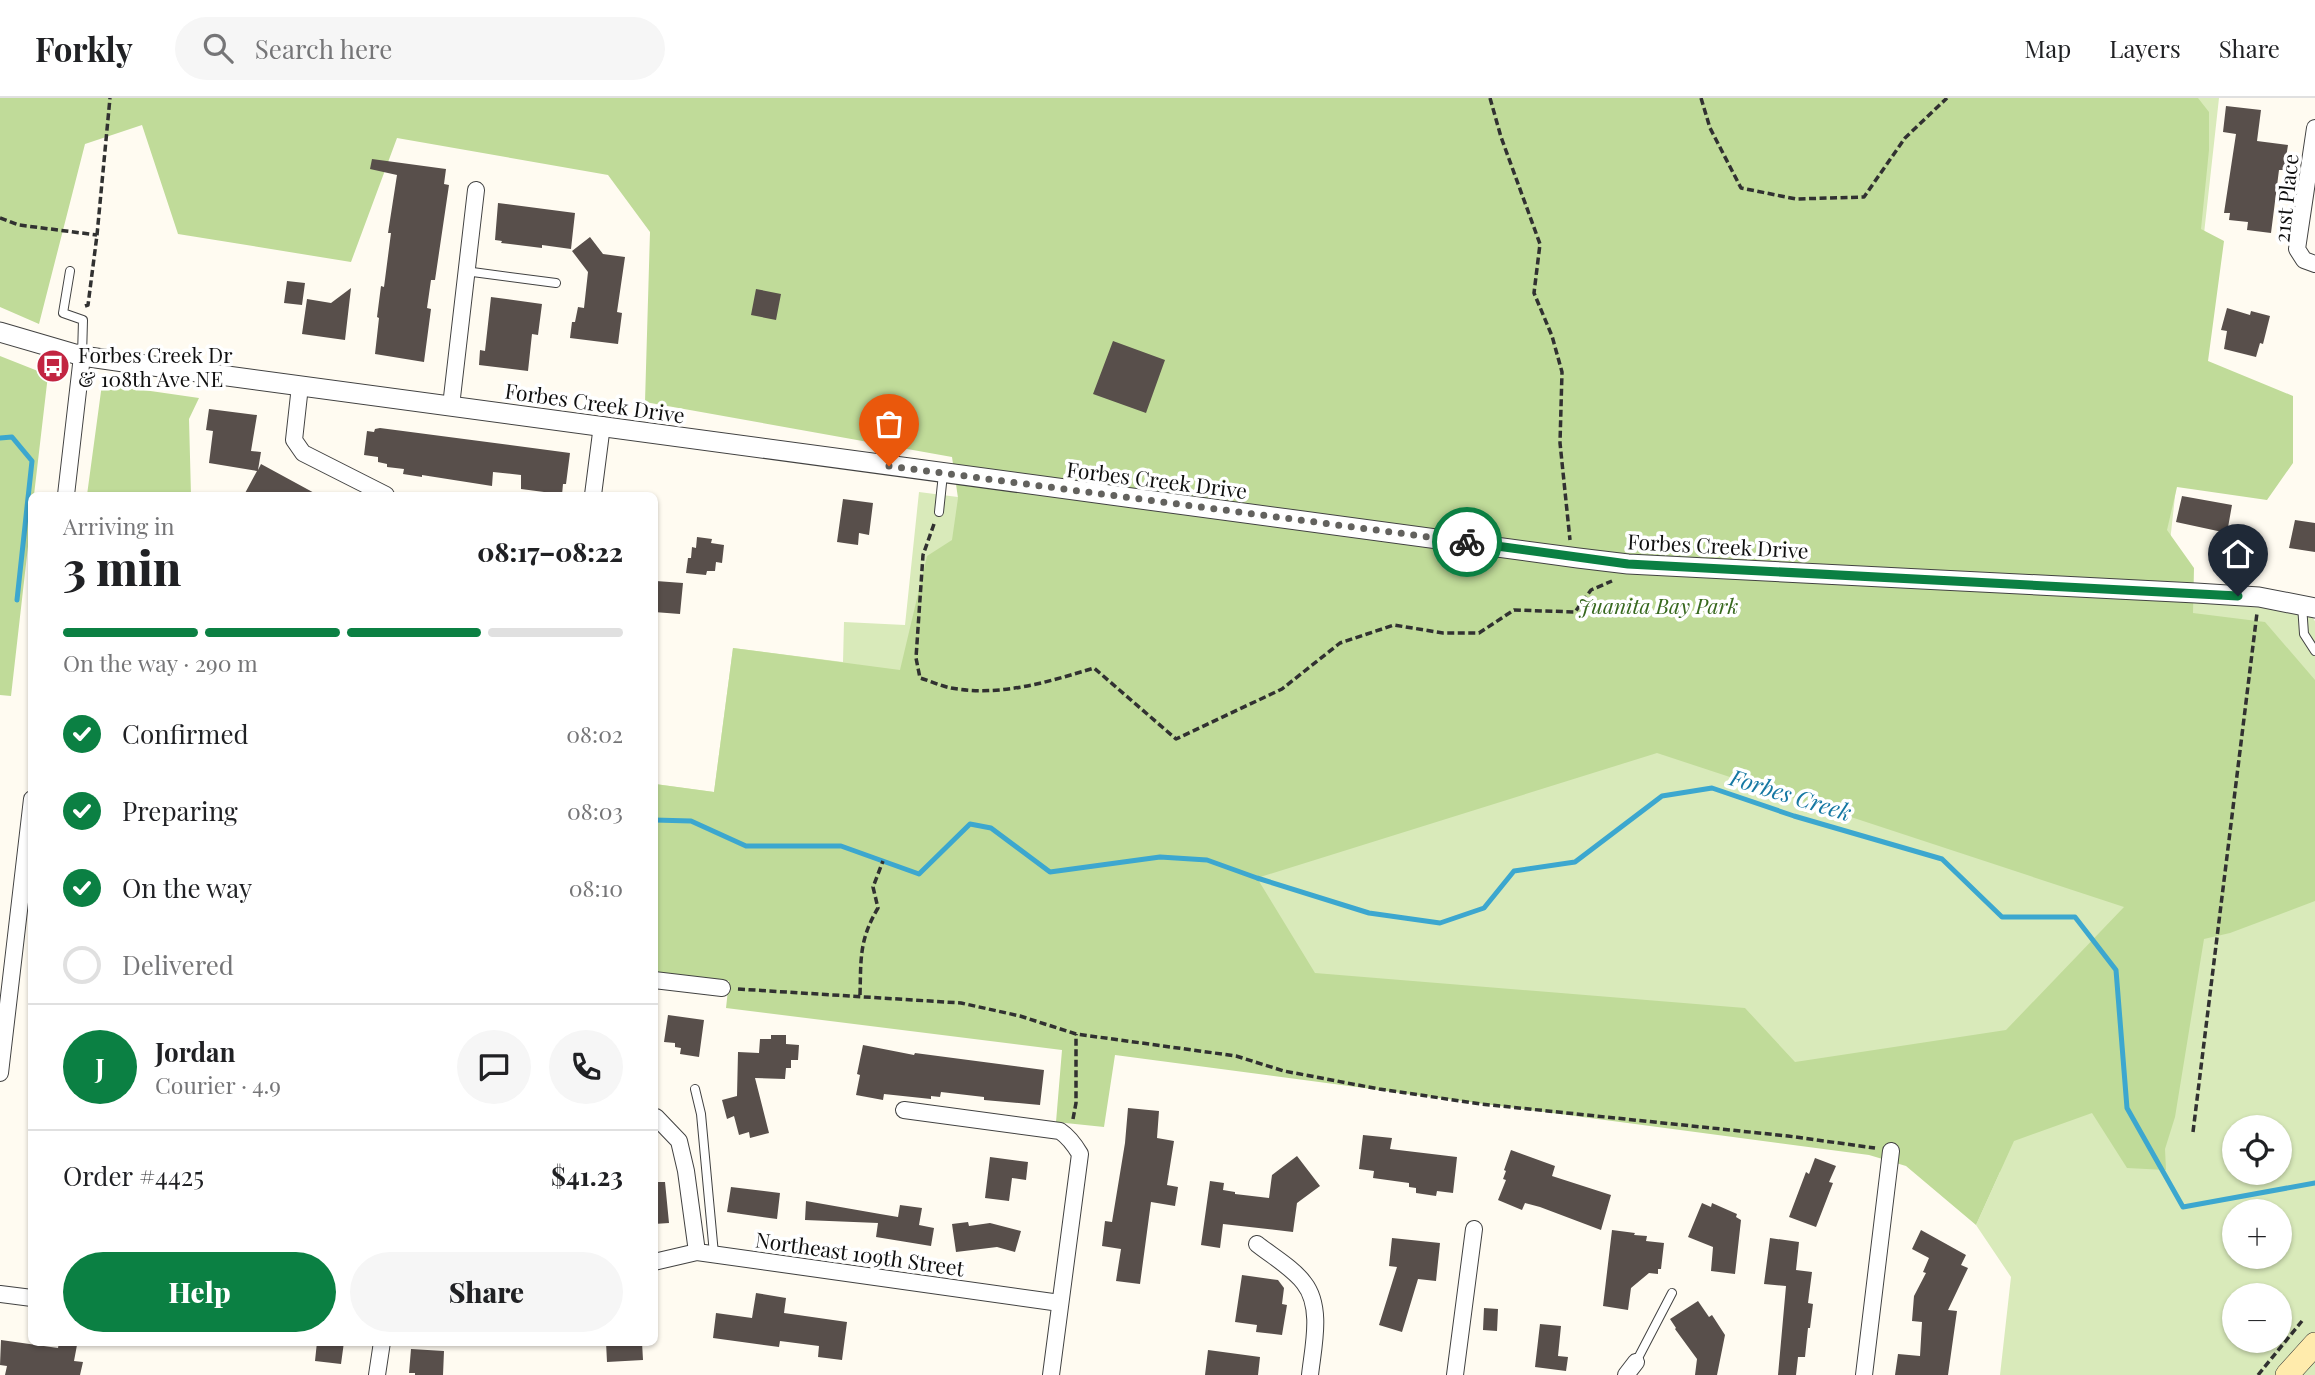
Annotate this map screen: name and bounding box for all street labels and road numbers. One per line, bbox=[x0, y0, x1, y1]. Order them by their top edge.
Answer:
street label: 21st Place bbox=[2266, 152, 2304, 244]
street label: Forbes Creek Drive bbox=[503, 376, 687, 428]
street label: Forbes Creek Drive bbox=[1065, 454, 1249, 504]
street label: Forbes Creek Drive bbox=[1627, 526, 1809, 564]
street label: Northeast 109th Street bbox=[754, 1225, 967, 1282]

